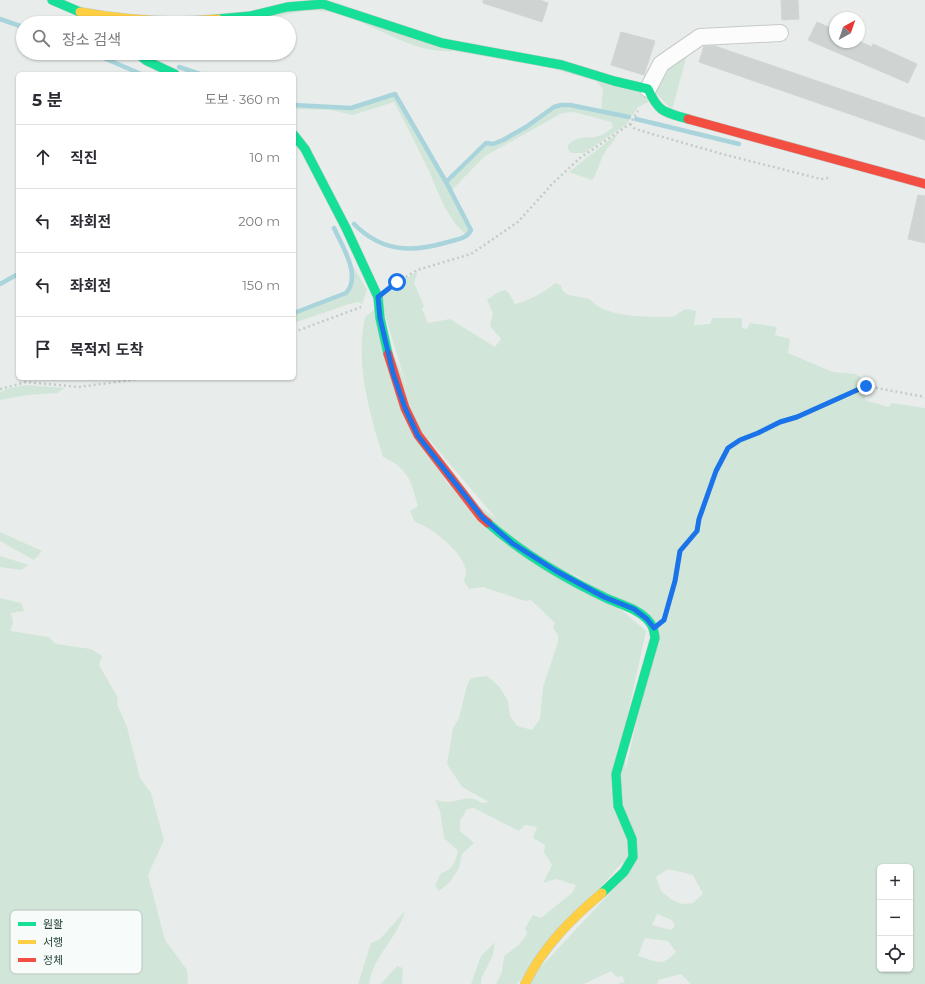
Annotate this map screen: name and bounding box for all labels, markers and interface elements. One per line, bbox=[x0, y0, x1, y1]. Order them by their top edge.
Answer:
north arrow bbox=[829, 12, 865, 48]
search box bbox=[16, 16, 296, 60]
icon: search bbox=[30, 27, 52, 49]
text: 장소 검색 bbox=[62, 30, 121, 49]
text: 5 분 bbox=[32, 90, 63, 110]
text: 도보 · 360 m bbox=[205, 91, 280, 107]
icon: ahead bbox=[32, 146, 54, 168]
text: 직진 bbox=[70, 148, 98, 167]
text: 10 m bbox=[250, 149, 280, 165]
icon: left bbox=[32, 210, 54, 232]
text: 좌회전 bbox=[70, 212, 111, 231]
text: 200 m bbox=[238, 213, 280, 229]
route start bbox=[388, 273, 406, 291]
icon: left bbox=[32, 274, 54, 296]
text: 좌회전 bbox=[70, 276, 111, 295]
text: 150 m bbox=[242, 277, 280, 293]
icon: arrive bbox=[32, 338, 54, 360]
text: 목적지 도착 bbox=[70, 340, 143, 359]
route end bbox=[857, 377, 875, 395]
map controls bbox=[877, 864, 913, 972]
button: + bbox=[877, 864, 913, 900]
button: − bbox=[877, 900, 913, 936]
legend bbox=[10, 910, 142, 974]
text: 원활 bbox=[43, 917, 63, 931]
text: 서행 bbox=[43, 935, 63, 949]
button: locate bbox=[877, 936, 913, 972]
text: 정체 bbox=[43, 953, 63, 967]

